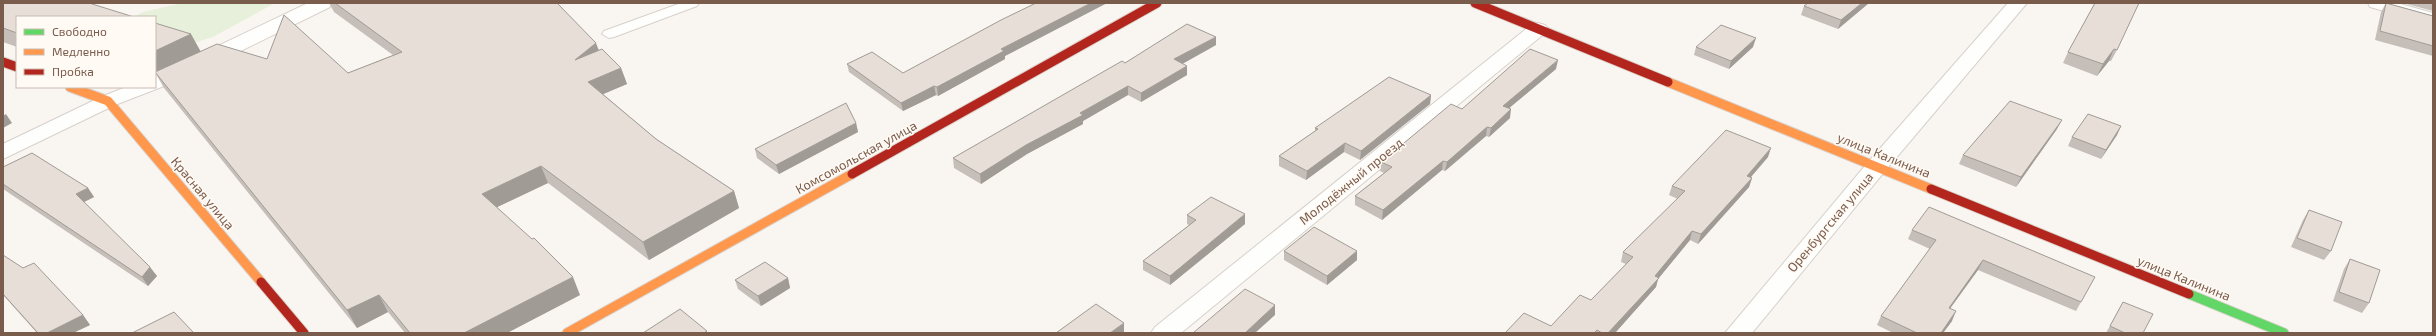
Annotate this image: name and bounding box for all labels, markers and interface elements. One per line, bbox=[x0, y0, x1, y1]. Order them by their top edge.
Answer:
legend bbox=[16, 16, 156, 88]
text: Свободно bbox=[52, 24, 107, 38]
text: Медленно bbox=[52, 44, 110, 58]
text: Пробка bbox=[52, 64, 94, 78]
street label: Комсомольская улица bbox=[792, 117, 920, 197]
street label: улица Калинина bbox=[1835, 129, 1933, 181]
street label: Молодёжный проезд bbox=[1296, 134, 1406, 228]
street label: Красная улица bbox=[168, 153, 238, 233]
street label: Оренбургская улица bbox=[1784, 169, 1876, 275]
street label: улица Калинина bbox=[2135, 252, 2233, 304]

